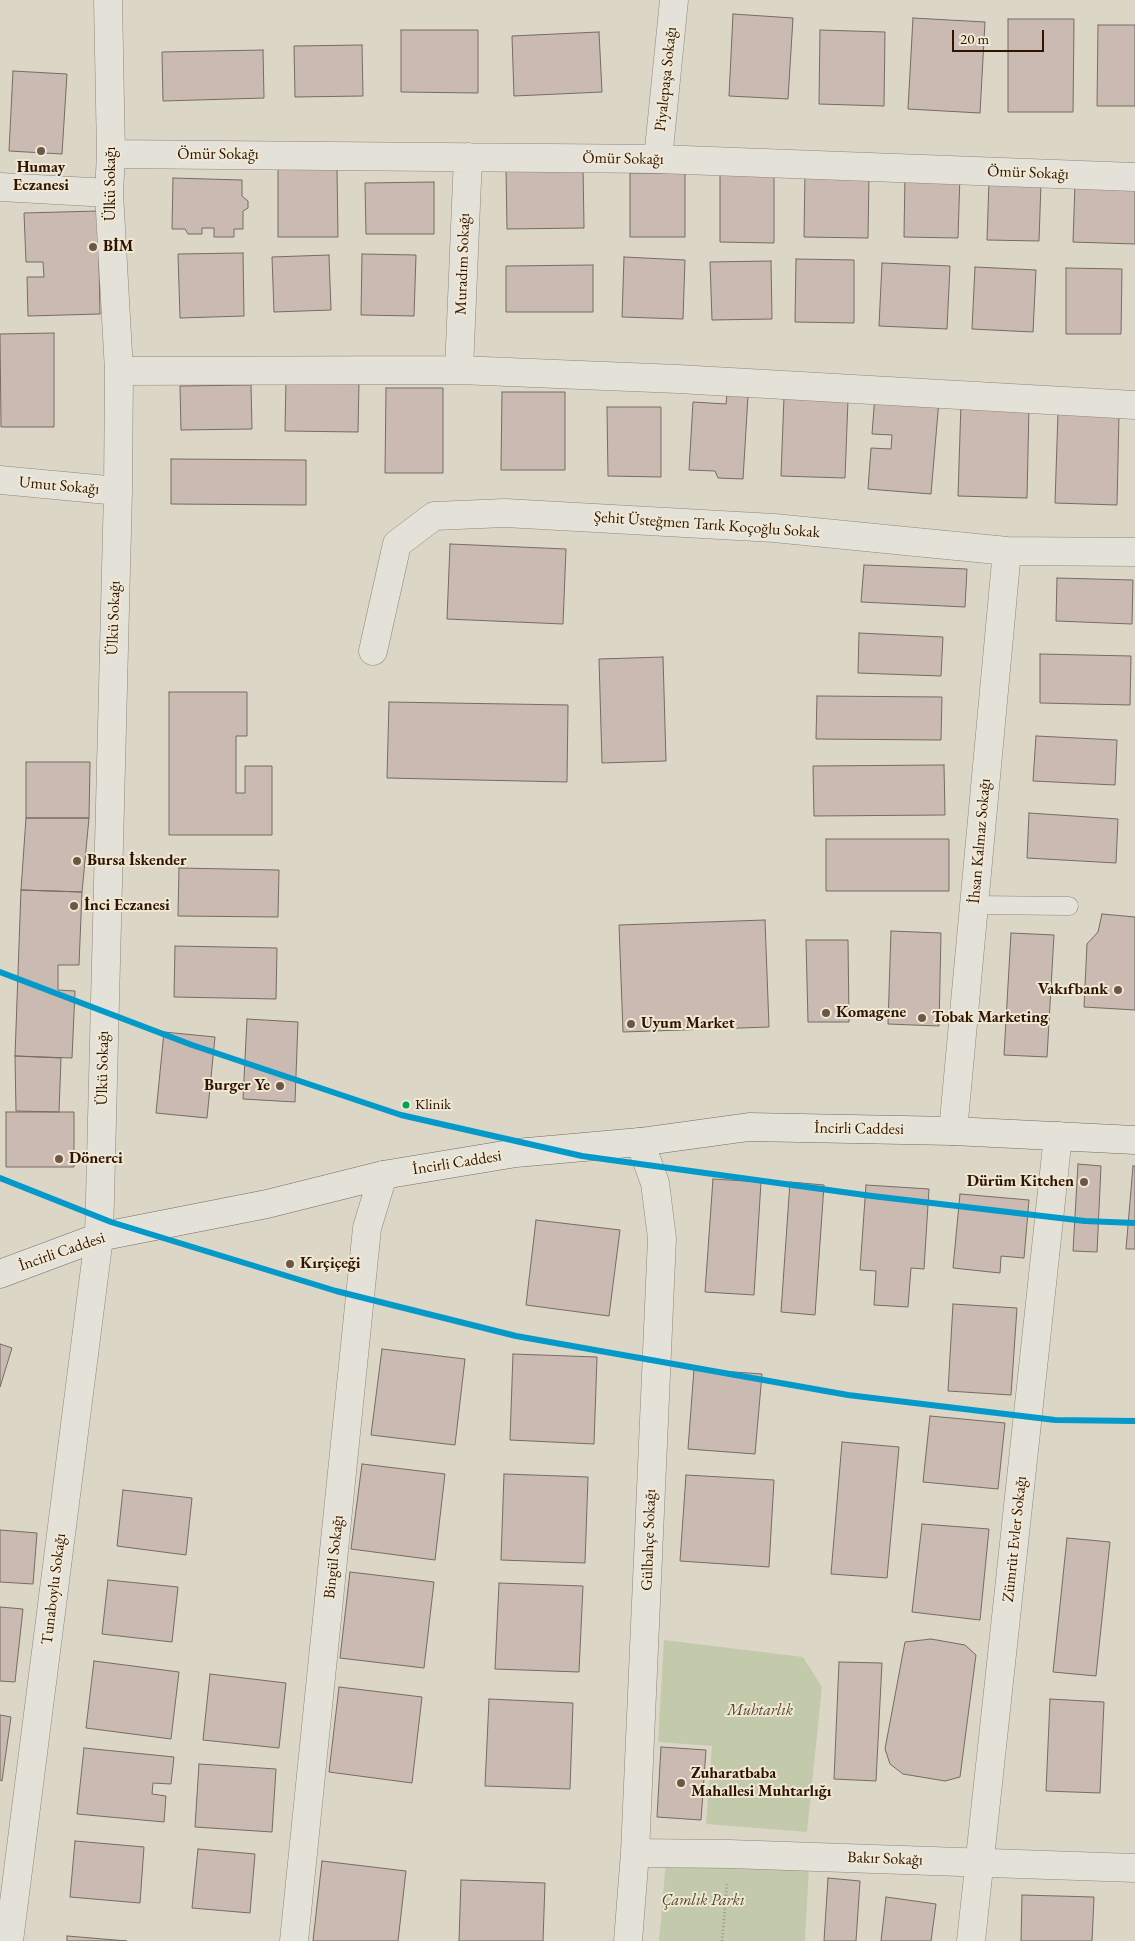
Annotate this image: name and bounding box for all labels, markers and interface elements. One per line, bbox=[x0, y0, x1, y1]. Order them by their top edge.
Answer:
scale bar bbox=[955, 20, 1048, 52]
street label: Piyalepaşa Sokağı bbox=[651, 26, 681, 132]
text: 20 m bbox=[960, 29, 989, 48]
marker: Humay Eczanesi bbox=[35, 145, 47, 157]
street label: Ömür Sokağı bbox=[177, 145, 259, 165]
street label: Ülkü Sokağı bbox=[101, 147, 121, 221]
street label: Ömür Sokağı bbox=[582, 149, 664, 169]
place label: Humay Eczanesi bbox=[13, 158, 69, 196]
street label: Ömür Sokağı bbox=[987, 162, 1069, 184]
street label: Muradım Sokağı bbox=[452, 213, 474, 315]
place label: BİM bbox=[103, 237, 134, 257]
marker: BİM bbox=[87, 241, 99, 253]
street label: Umut Sokağı bbox=[18, 473, 100, 499]
street label: Şehit Üsteğmen Tarık Koçoğlu Sokak bbox=[593, 508, 821, 542]
street label: Ülkü Sokağı bbox=[103, 580, 125, 656]
street label: İhsan Kalmaz Sokağı bbox=[965, 778, 995, 904]
place label: Bursa İskender bbox=[87, 851, 187, 871]
marker: Bursa İskender bbox=[71, 855, 83, 867]
place label: İnci Eczanesi bbox=[84, 896, 170, 916]
marker: İnci Eczanesi bbox=[68, 900, 80, 912]
place label: Vakıfbank bbox=[1038, 980, 1108, 1000]
marker: Vakıfbank bbox=[1112, 984, 1124, 996]
place label: Komagene bbox=[836, 1003, 906, 1023]
marker: Komagene bbox=[820, 1007, 832, 1019]
place label: Tobak Marketing bbox=[932, 1008, 1048, 1028]
marker: Tobak Marketing bbox=[916, 1012, 928, 1024]
place label: Uyum Market bbox=[641, 1014, 735, 1034]
marker: Uyum Market bbox=[625, 1018, 637, 1030]
street label: Ülkü Sokağı bbox=[93, 1031, 113, 1105]
place label: Burger Ye bbox=[204, 1076, 270, 1096]
marker: Burger Ye bbox=[274, 1080, 286, 1092]
place label: Klinik bbox=[415, 1096, 451, 1114]
marker: Klinik bbox=[401, 1100, 411, 1110]
street label: İncirli Caddesi bbox=[814, 1119, 904, 1139]
street label: İncirli Caddesi bbox=[411, 1146, 503, 1180]
place label: Dönerci bbox=[69, 1149, 123, 1169]
marker: Dönerci bbox=[53, 1153, 65, 1165]
place label: Dürüm Kitchen bbox=[967, 1172, 1074, 1192]
marker: Dürüm Kitchen bbox=[1078, 1176, 1090, 1188]
street label: İncirli Caddesi bbox=[16, 1228, 108, 1276]
place label: Kırçiçeği bbox=[300, 1254, 361, 1274]
marker: Kırçiçeği bbox=[284, 1258, 296, 1270]
street label: Zümrüt Evler Sokağı bbox=[999, 1475, 1031, 1603]
street label: Gülbahçe Sokağı bbox=[638, 1489, 660, 1591]
street label: Bingül Sokağı bbox=[320, 1514, 348, 1600]
street label: Tunaboylu Sokağı bbox=[38, 1532, 70, 1646]
park label: Muhtarlık bbox=[727, 1701, 793, 1721]
place label: Zuharatbaba Mahallesi Muhtarlığı bbox=[691, 1764, 832, 1802]
marker: Zuharatbaba Mahallesi Muhtarlığı bbox=[675, 1777, 687, 1789]
street label: Bakır Sokağı bbox=[847, 1848, 923, 1870]
park label: Çamlık Parkı bbox=[661, 1891, 745, 1911]

